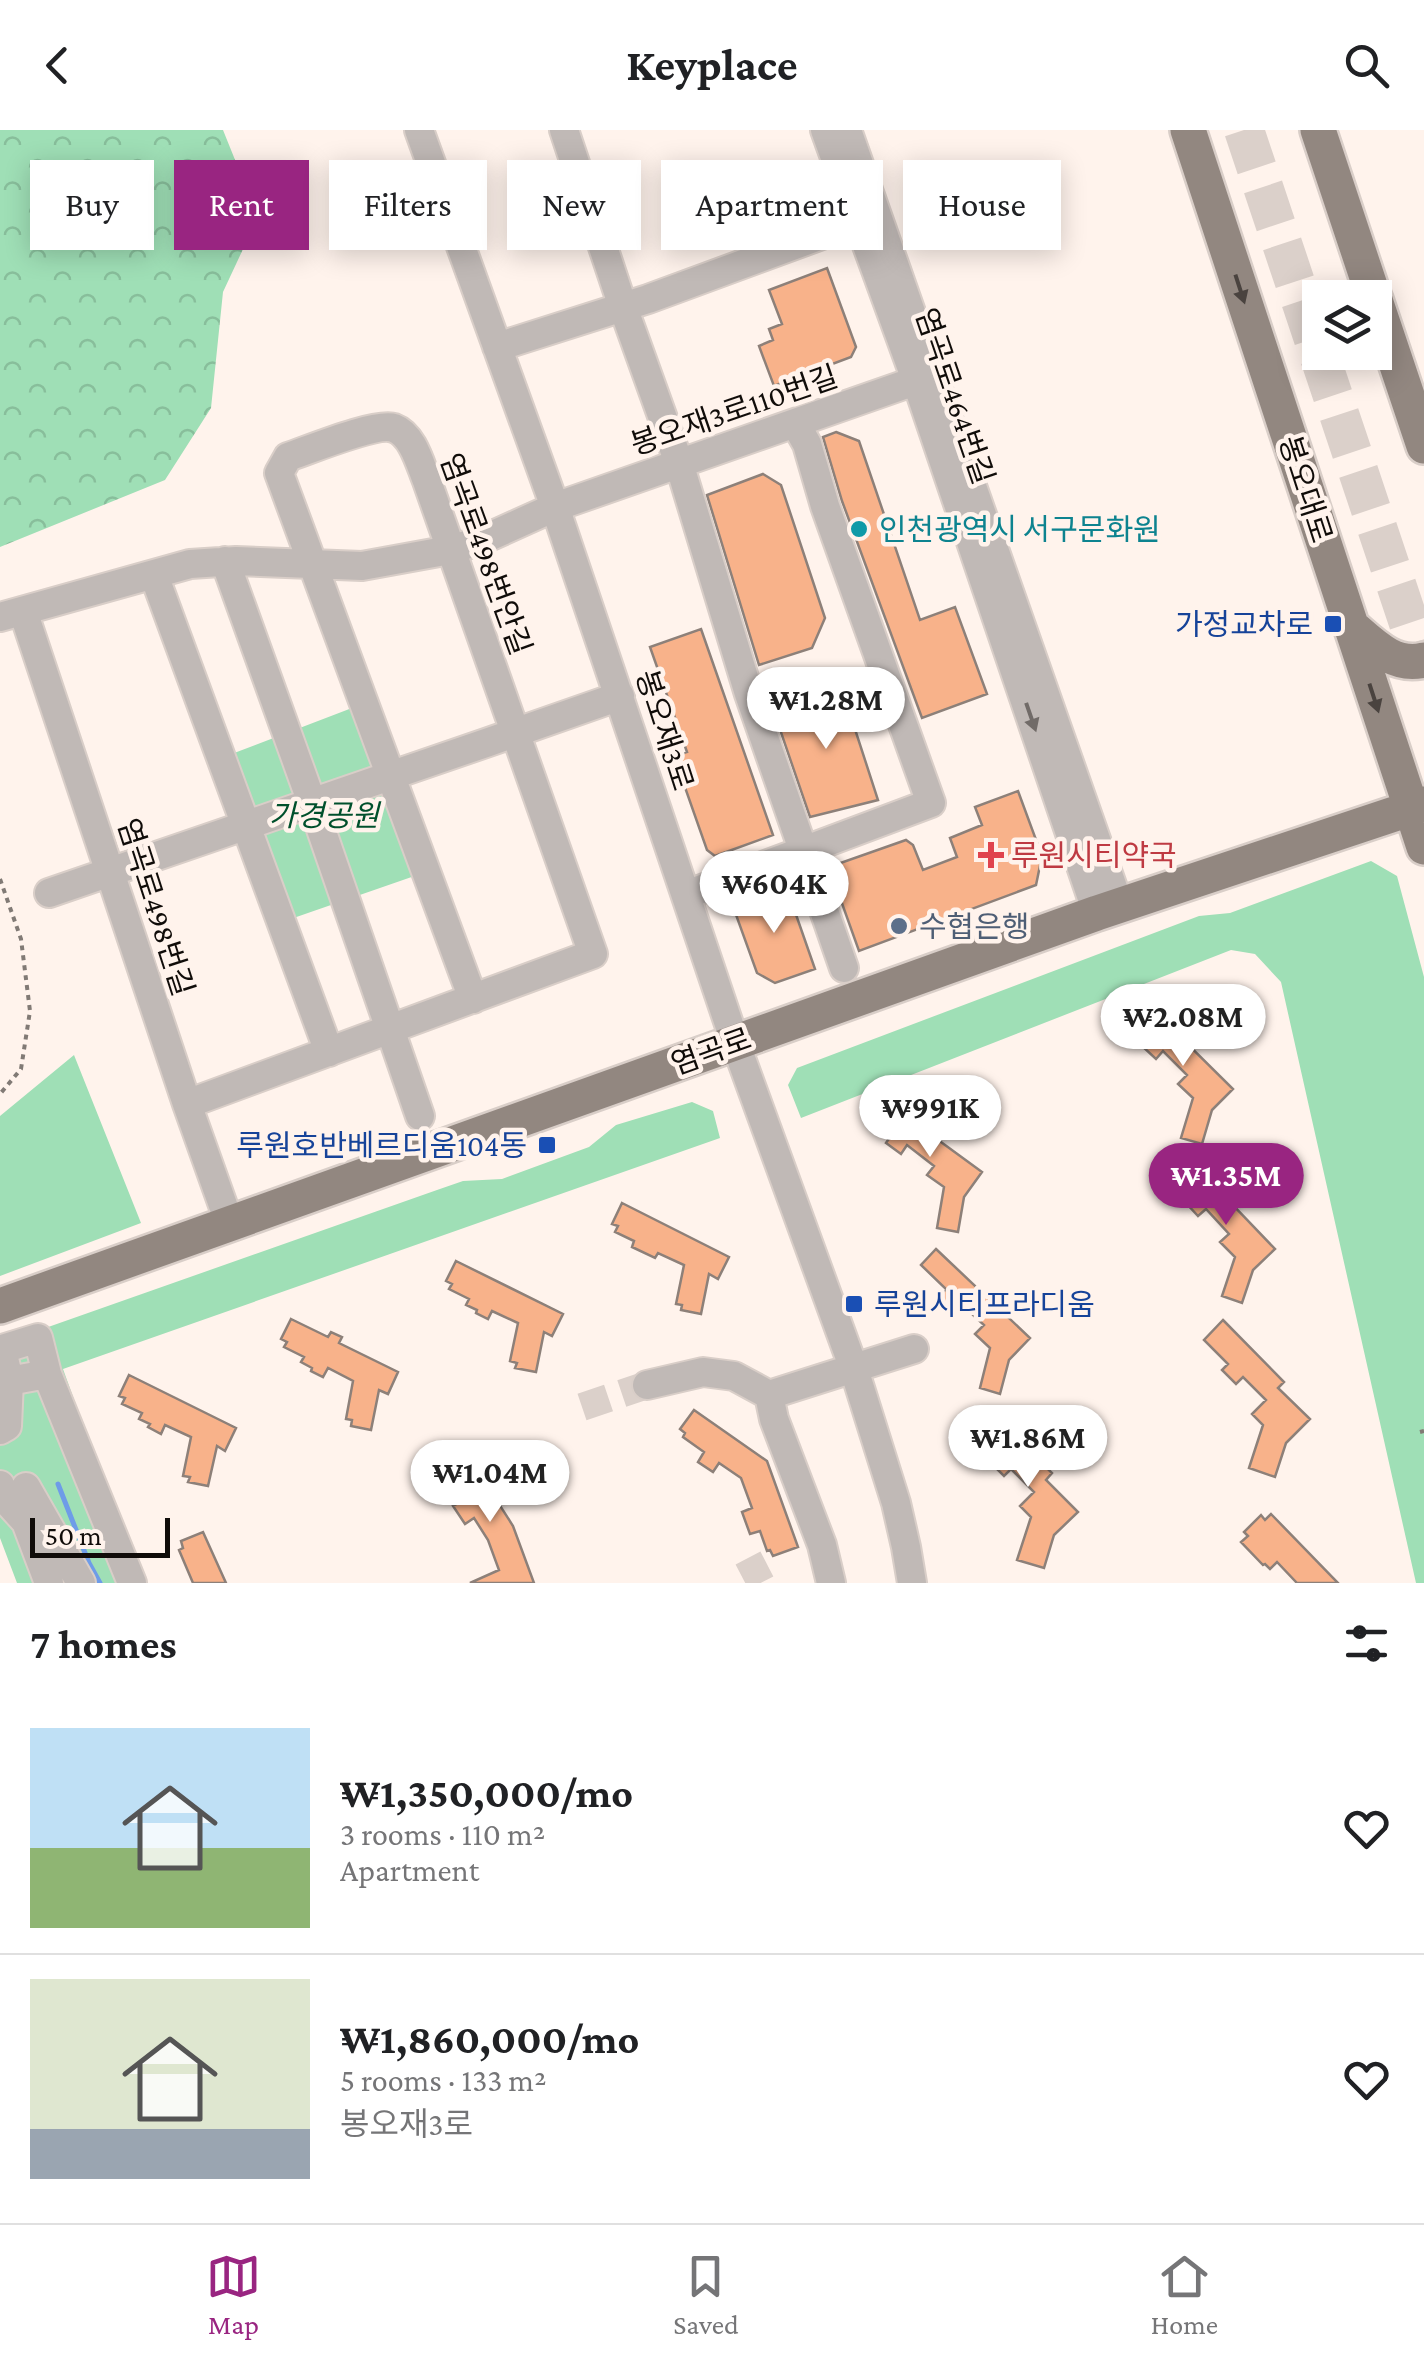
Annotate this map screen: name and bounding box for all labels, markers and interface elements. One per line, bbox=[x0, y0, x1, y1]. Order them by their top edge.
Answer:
icon: back bbox=[30, 38, 85, 93]
icon: search bbox=[1339, 38, 1394, 93]
text: Keyplace bbox=[626, 40, 798, 90]
chip: Buy bbox=[30, 160, 154, 250]
chip: Rent bbox=[174, 160, 309, 250]
chip: Filters bbox=[329, 160, 487, 250]
chip: New bbox=[507, 160, 641, 250]
chip: Apartment bbox=[661, 160, 883, 250]
chip: House bbox=[903, 160, 1061, 250]
one-way arrow bbox=[1234, 275, 1249, 305]
map controls bbox=[1302, 280, 1392, 370]
button: layers bbox=[1302, 280, 1392, 370]
street label: 염곡로464번길 bbox=[909, 304, 1001, 488]
street label: 봉오재3로110번길 bbox=[626, 359, 842, 461]
street label: 봉오대로 bbox=[1273, 431, 1339, 547]
street label: 염곡로498번안길 bbox=[434, 449, 538, 659]
place label: 인천광역시 서구문화원 bbox=[879, 513, 1161, 546]
marker: 인천광역시 서구문화원 bbox=[848, 518, 870, 540]
place label: 가정교차로 bbox=[1175, 608, 1313, 641]
marker: 가정교차로 bbox=[1322, 613, 1344, 635]
street label: 봉오재3로 bbox=[630, 666, 700, 794]
pin: ₩1.28M bbox=[745, 667, 907, 752]
text: ₩1.28M bbox=[769, 681, 883, 717]
one-way arrow bbox=[1368, 683, 1383, 713]
one-way arrow bbox=[1024, 703, 1039, 733]
park label: 가경공원 bbox=[269, 799, 382, 832]
street label: 염곡로498번길 bbox=[112, 814, 200, 1000]
place label: 루원시티약국 bbox=[1011, 839, 1177, 872]
marker: 루원시티약국 bbox=[980, 844, 1002, 866]
pin: ₩604K bbox=[704, 851, 844, 936]
text: ₩604K bbox=[722, 865, 826, 901]
place label: 수협은행 bbox=[919, 910, 1029, 943]
marker: 수협은행 bbox=[888, 915, 910, 937]
pin: ₩2.08M bbox=[1102, 984, 1264, 1069]
text: ₩2.08M bbox=[1123, 998, 1243, 1034]
street label: 염곡로 bbox=[666, 1021, 756, 1081]
pin: ₩991K bbox=[860, 1075, 1000, 1160]
text: ₩991K bbox=[881, 1089, 979, 1125]
place label: 루원호반베르디움104동 bbox=[236, 1129, 527, 1162]
marker: 루원호반베르디움104동 bbox=[536, 1134, 558, 1156]
pin: ₩1.35M bbox=[1145, 1143, 1307, 1228]
text: ₩1.35M bbox=[1171, 1157, 1281, 1193]
place label: 루원시티프라디움 bbox=[874, 1288, 1095, 1321]
marker: 루원시티프라디움 bbox=[843, 1293, 865, 1315]
pin: ₩1.86M bbox=[947, 1405, 1109, 1490]
text: ₩1.86M bbox=[970, 1419, 1086, 1455]
pin: ₩1.04M bbox=[409, 1440, 571, 1525]
text: ₩1.04M bbox=[432, 1454, 548, 1490]
scale bar bbox=[30, 1513, 170, 1558]
text: 50 m bbox=[45, 1520, 102, 1551]
icon: filters bbox=[1339, 1616, 1394, 1671]
text: 7 homes bbox=[30, 1620, 177, 1667]
icon: home bbox=[110, 1768, 230, 1888]
text: ₩1,350,000/mo bbox=[340, 1769, 633, 1816]
icon: heart bbox=[1339, 1801, 1394, 1856]
text: 3 rooms · 110 m² bbox=[340, 1816, 545, 1852]
text: Apartment bbox=[340, 1852, 479, 1888]
text: ₩1,860,000/mo bbox=[340, 2015, 639, 2062]
icon: home bbox=[110, 2019, 230, 2139]
icon: heart bbox=[1339, 2052, 1394, 2107]
text: 5 rooms · 133 m² bbox=[340, 2062, 547, 2098]
text: 봉오재3로 bbox=[340, 2106, 473, 2142]
tab: Map bbox=[206, 2249, 261, 2340]
tab: Saved bbox=[673, 2249, 739, 2340]
tab: Home bbox=[1151, 2249, 1218, 2340]

